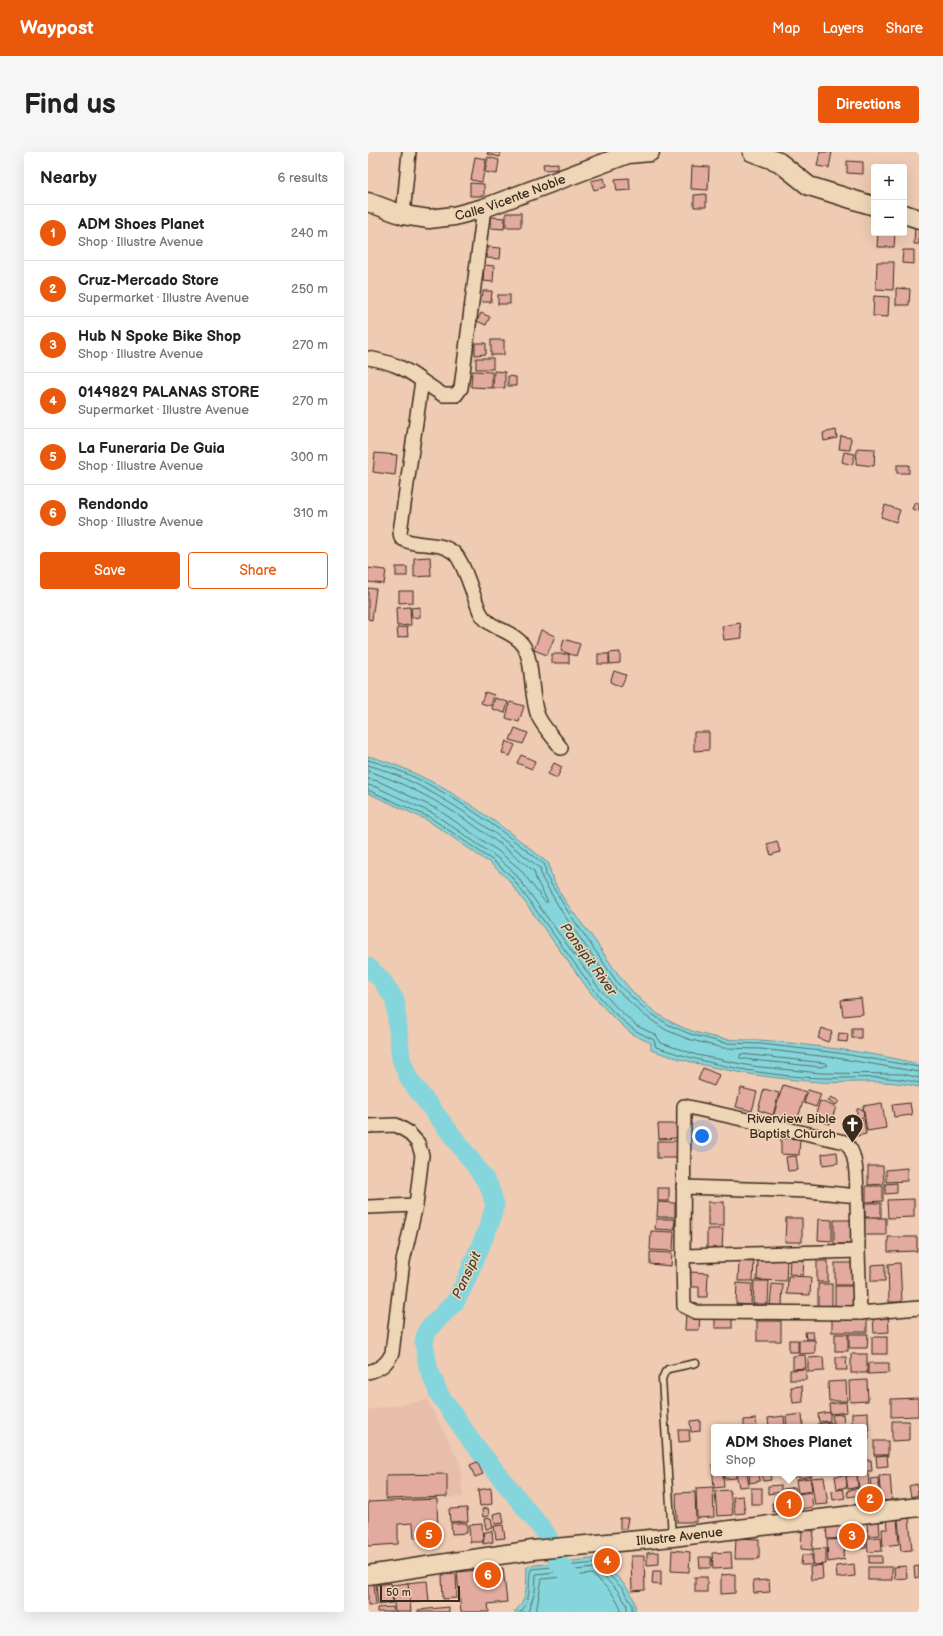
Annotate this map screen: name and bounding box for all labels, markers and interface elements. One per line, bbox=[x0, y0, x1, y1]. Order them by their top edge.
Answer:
text: Waypost bbox=[20, 17, 94, 40]
text: Map bbox=[772, 20, 800, 37]
text: Layers bbox=[822, 20, 864, 37]
text: Share bbox=[886, 20, 923, 37]
button: Directions bbox=[818, 86, 919, 123]
text: Find us bbox=[24, 88, 116, 121]
map controls bbox=[871, 164, 907, 236]
button: + bbox=[871, 164, 907, 200]
text: Nearby bbox=[40, 168, 97, 188]
text: 6 results bbox=[278, 170, 328, 186]
street label: Calle Vicente Noble bbox=[453, 171, 568, 224]
button: − bbox=[871, 200, 907, 236]
text: ADM Shoes Planet bbox=[78, 215, 204, 234]
text: 1 bbox=[50, 225, 56, 241]
text: 240 m bbox=[291, 225, 328, 241]
text: Shop · Illustre Avenue bbox=[78, 234, 203, 250]
text: Cruz-Mercado Store bbox=[78, 271, 219, 290]
text: 2 bbox=[49, 281, 57, 297]
text: 250 m bbox=[291, 281, 328, 297]
text: Supermarket · Illustre Avenue bbox=[78, 290, 249, 306]
text: Hub N Spoke Bike Shop bbox=[78, 327, 241, 346]
text: 3 bbox=[49, 337, 57, 353]
text: 270 m bbox=[292, 337, 328, 353]
text: Shop · Illustre Avenue bbox=[78, 346, 203, 362]
text: 0149829 PALANAS STORE bbox=[78, 383, 259, 402]
text: 4 bbox=[49, 393, 57, 409]
text: 270 m bbox=[292, 393, 328, 409]
text: Supermarket · Illustre Avenue bbox=[78, 402, 249, 418]
text: La Funeraria De Guia bbox=[78, 439, 225, 458]
text: 5 bbox=[49, 449, 57, 465]
text: 300 m bbox=[290, 449, 328, 465]
text: Shop · Illustre Avenue bbox=[78, 458, 203, 474]
text: Rendondo bbox=[78, 495, 148, 514]
text: 6 bbox=[49, 505, 57, 521]
text: 310 m bbox=[293, 505, 328, 521]
text: Shop · Illustre Avenue bbox=[78, 514, 203, 530]
button: Save bbox=[40, 552, 180, 589]
button: Share bbox=[188, 552, 328, 589]
water label: Pansipit River bbox=[556, 919, 621, 1000]
place label: Riverview Bible Baptist Church bbox=[747, 1111, 836, 1142]
church icon: Riverview Bible Baptist Church bbox=[839, 1112, 865, 1145]
your location bbox=[692, 1126, 712, 1146]
water label: Pansipit bbox=[448, 1248, 485, 1301]
popup bbox=[711, 1424, 867, 1476]
text: ADM Shoes Planet bbox=[726, 1433, 852, 1452]
text: Shop bbox=[726, 1452, 756, 1468]
pin: 2 bbox=[857, 1484, 883, 1514]
pin: 1 bbox=[776, 1489, 802, 1519]
pin: 5 bbox=[416, 1520, 442, 1550]
pin: 3 bbox=[839, 1521, 865, 1551]
street label: Illustre Avenue bbox=[636, 1524, 724, 1549]
pin: 4 bbox=[594, 1546, 620, 1576]
pin: 6 bbox=[475, 1560, 501, 1590]
scale bar bbox=[380, 1584, 460, 1603]
text: 50 m bbox=[386, 1586, 411, 1599]

